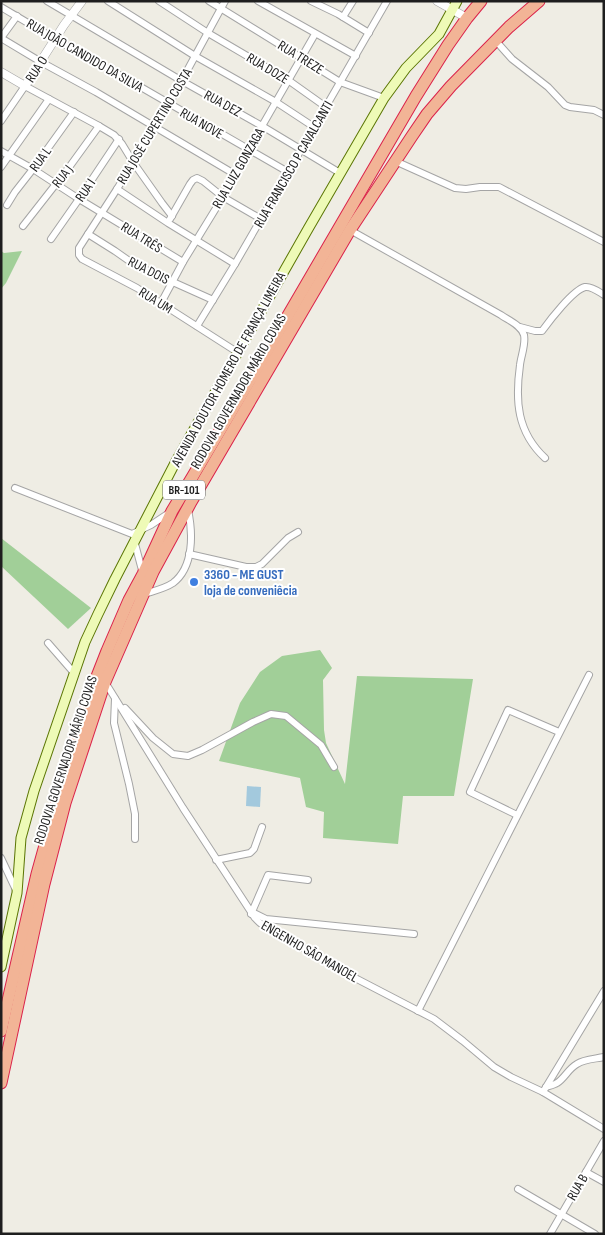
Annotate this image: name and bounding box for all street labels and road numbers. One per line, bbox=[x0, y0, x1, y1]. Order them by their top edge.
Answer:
street label: RUA JOÃO CANDIDO DA SILVA bbox=[23, 15, 147, 96]
street label: RUA TREZE bbox=[275, 37, 327, 78]
street label: RUA DOZE bbox=[243, 49, 292, 88]
street label: RUA O bbox=[22, 53, 51, 86]
street label: RUA JOSÉ CUPERTINO COSTA bbox=[113, 64, 196, 187]
street label: RUA DEZ bbox=[201, 86, 244, 121]
street label: RUA FRANCISCO P CAVALCANTI bbox=[250, 98, 337, 231]
street label: RUA NOVE bbox=[177, 104, 227, 143]
street label: RUA LUIZ GONZAGA bbox=[209, 124, 269, 211]
street label: RUA L bbox=[26, 144, 55, 175]
street label: RUA J bbox=[48, 161, 77, 191]
street label: RUA I bbox=[72, 175, 99, 205]
street label: RUA TRÊS bbox=[118, 218, 165, 257]
street label: RUA DOIS bbox=[125, 253, 172, 288]
street label: AVENIDA DOUTOR HOMERO DE FRANÇA LIMEIRA bbox=[167, 268, 290, 470]
street label: RUA UM bbox=[136, 283, 176, 317]
street label: RODOVIA GOVERNADOR MÁRIO COVAS bbox=[187, 311, 290, 472]
road number: BR-101 bbox=[163, 480, 205, 500]
street label: RODOVIA GOVERNADOR MÁRIO COVAS bbox=[30, 674, 101, 847]
street label: ENGENHO SÃO MANOEL bbox=[258, 917, 361, 986]
street label: RUA B bbox=[563, 1171, 592, 1203]

